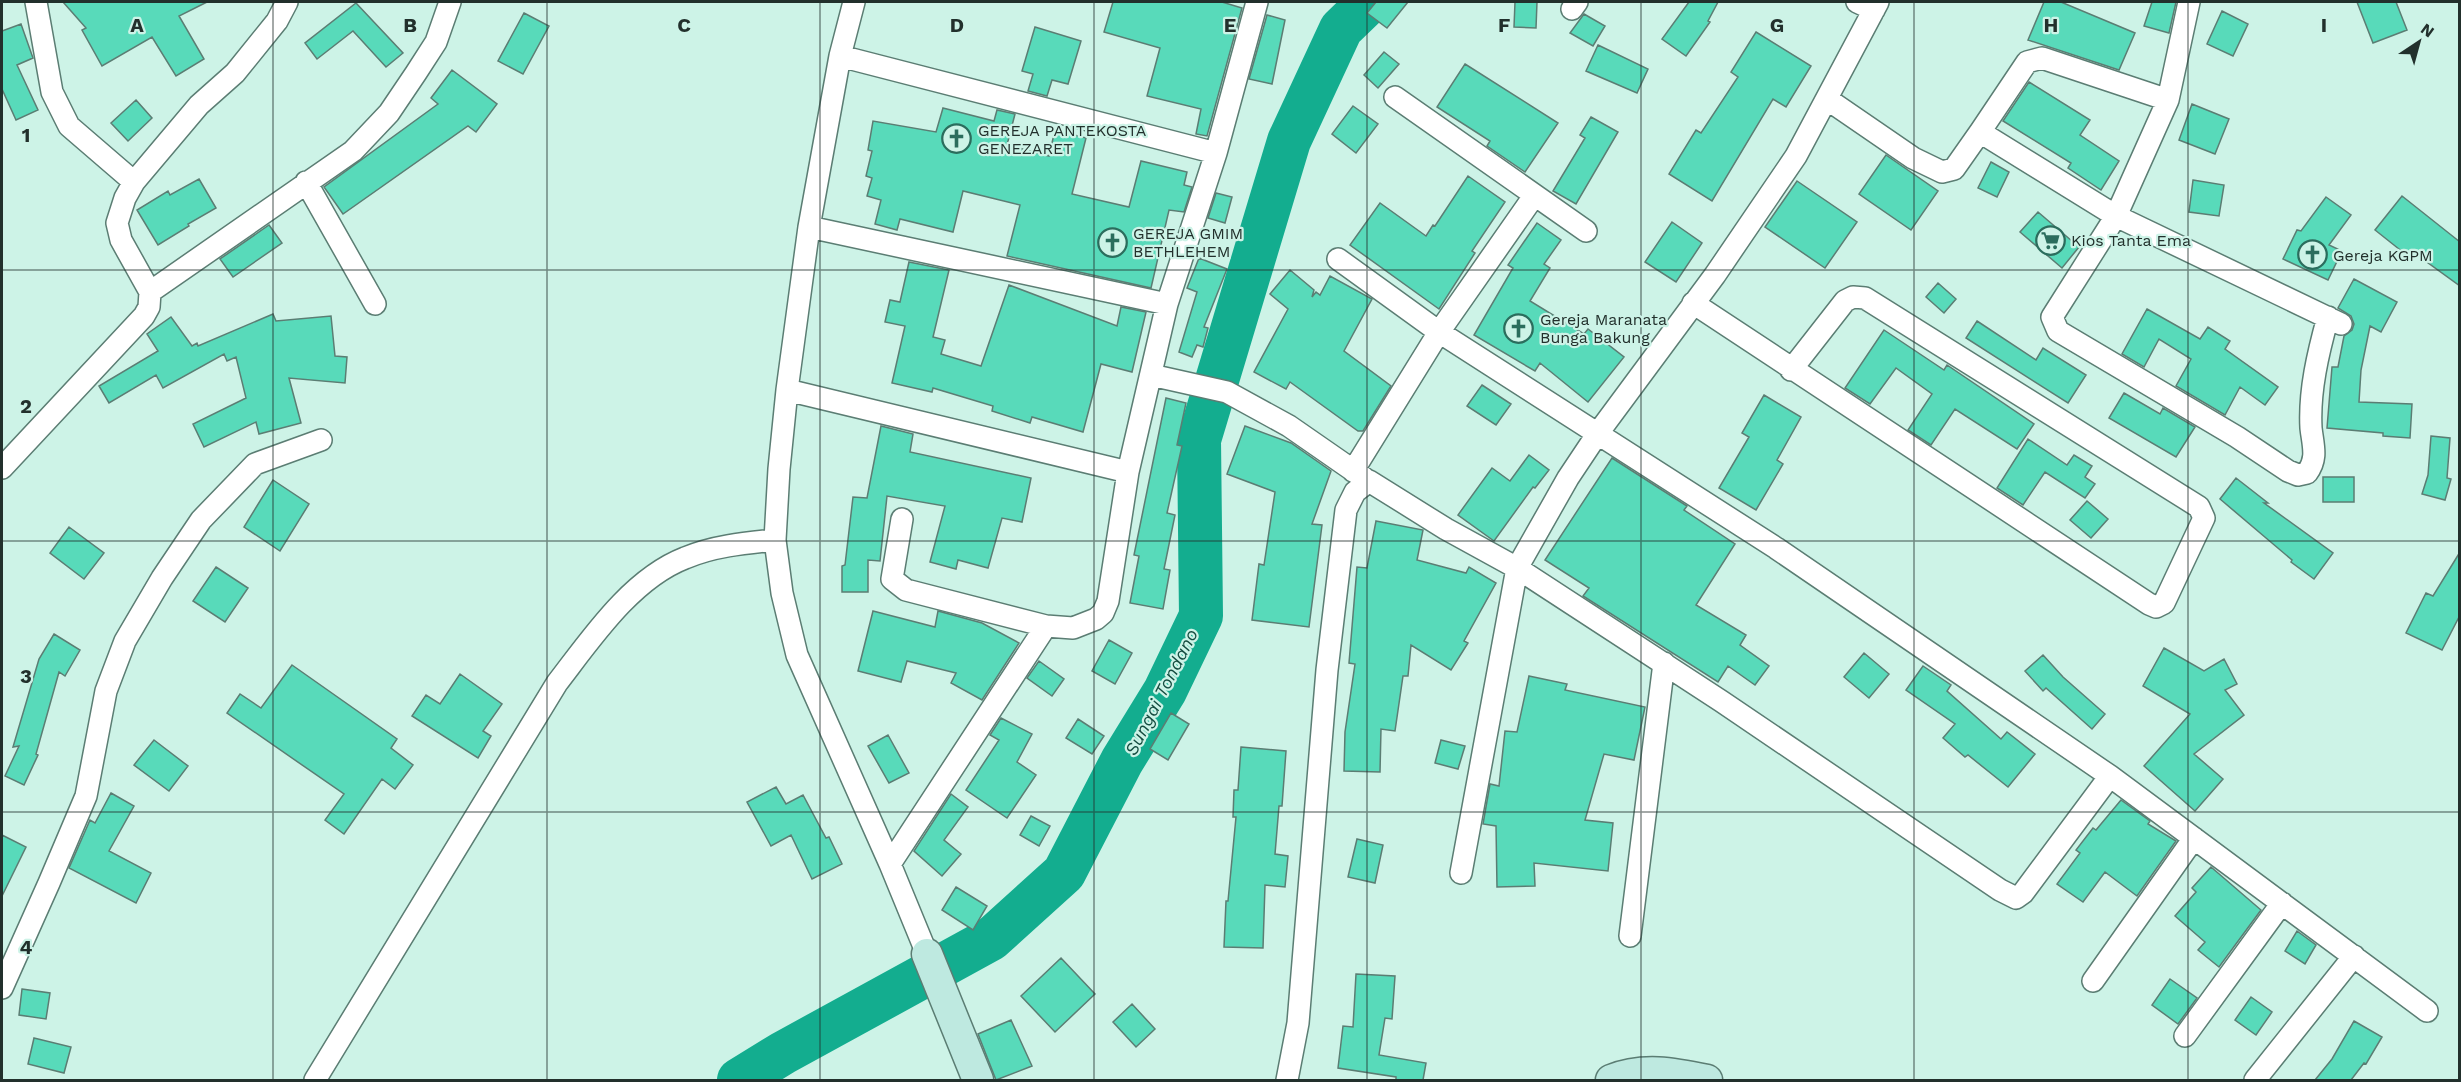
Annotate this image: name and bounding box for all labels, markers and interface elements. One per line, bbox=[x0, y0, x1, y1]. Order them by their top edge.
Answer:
north arrow bbox=[2389, 12, 2449, 72]
text: A bbox=[130, 13, 144, 37]
text: B bbox=[403, 13, 417, 37]
text: C bbox=[677, 13, 691, 37]
text: D bbox=[950, 13, 964, 37]
text: E bbox=[1224, 13, 1236, 37]
text: F bbox=[1498, 13, 1510, 37]
text: G bbox=[1770, 13, 1784, 37]
text: H bbox=[2044, 13, 2058, 37]
text: I bbox=[2321, 13, 2327, 37]
text: N bbox=[2417, 19, 2438, 41]
place label: GEREJA PANTEKOSTA GENEZARET bbox=[978, 121, 1147, 158]
text: 1 bbox=[22, 123, 30, 147]
church icon: GEREJA PANTEKOSTA GENEZARET bbox=[941, 123, 973, 155]
place label: GEREJA GMIM BETHLEHEM bbox=[1133, 224, 1243, 261]
supermarket icon: Kios Tanta Ema bbox=[2034, 224, 2066, 256]
church icon: GEREJA GMIM BETHLEHEM bbox=[1096, 226, 1128, 258]
place label: Kios Tanta Ema bbox=[2071, 231, 2191, 250]
church icon: Gereja KGPM bbox=[2296, 239, 2328, 271]
place label: Gereja KGPM bbox=[2333, 246, 2433, 265]
place label: Gereja Maranata Bunga Bakung bbox=[1540, 310, 1667, 347]
church icon: Gereja Maranata Bunga Bakung bbox=[1503, 312, 1535, 344]
text: 2 bbox=[20, 394, 32, 418]
water label: Sungai Tondano bbox=[1120, 625, 1202, 759]
text: 3 bbox=[20, 664, 32, 688]
text: 4 bbox=[20, 935, 33, 959]

